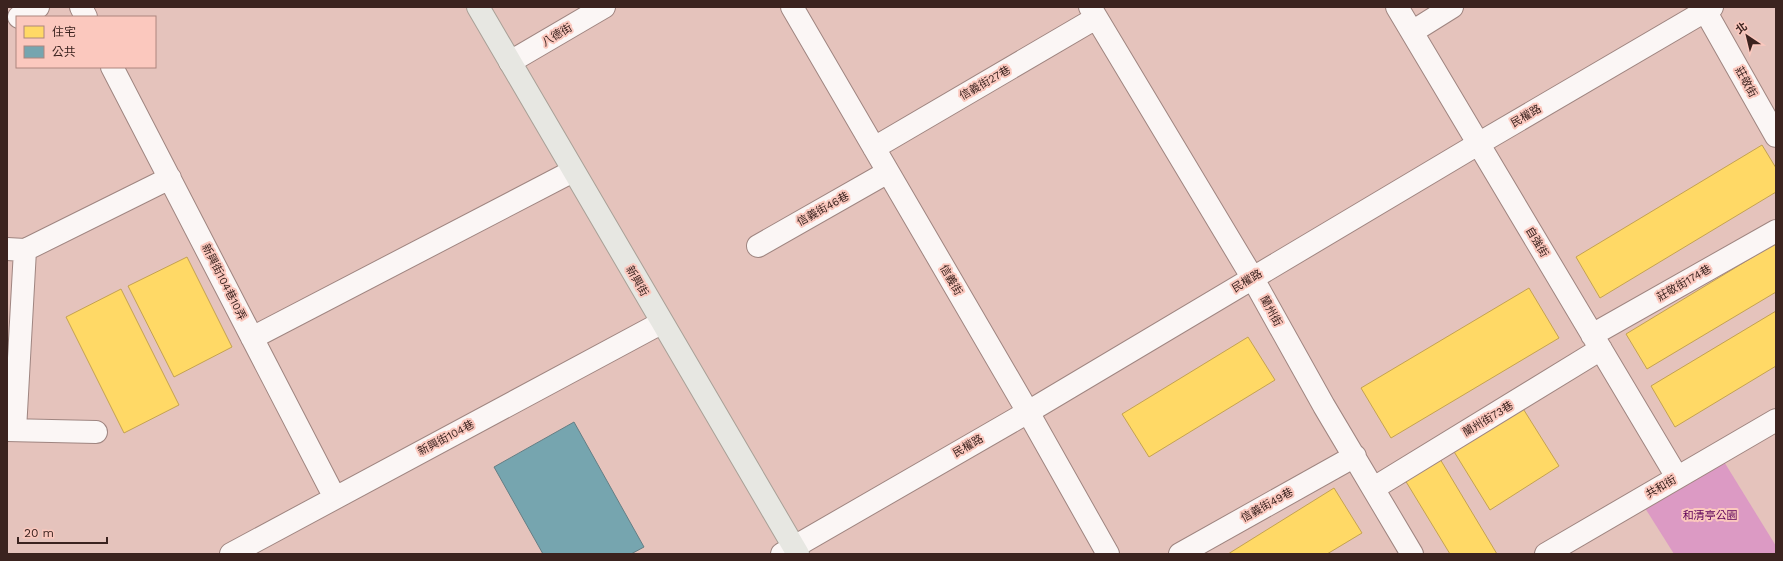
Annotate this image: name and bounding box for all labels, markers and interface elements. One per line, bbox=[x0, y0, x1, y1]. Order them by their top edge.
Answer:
legend bbox=[16, 16, 156, 68]
north arrow bbox=[1727, 16, 1767, 56]
text: 北 bbox=[1733, 20, 1750, 37]
street label: 八德街 bbox=[540, 21, 574, 49]
text: 住宅 bbox=[52, 25, 76, 39]
text: 公共 bbox=[52, 45, 76, 59]
street label: 信義街27巷 bbox=[957, 63, 1013, 103]
street label: 莊敬街 bbox=[1732, 64, 1760, 100]
street label: 民權路 bbox=[1508, 102, 1544, 130]
street label: 信義街46巷 bbox=[795, 189, 851, 229]
street label: 自強街 bbox=[1523, 225, 1551, 259]
street label: 新興街104巷10弄 bbox=[199, 242, 249, 322]
street label: 信義街 bbox=[937, 262, 965, 298]
street label: 莊敬街174巷 bbox=[1655, 262, 1713, 304]
street label: 新興街 bbox=[623, 263, 651, 299]
street label: 民權路 bbox=[1230, 267, 1264, 295]
street label: 蘭州街 bbox=[1257, 293, 1285, 329]
street label: 蘭州街73巷 bbox=[1460, 399, 1516, 439]
street label: 新興街104巷 bbox=[416, 418, 476, 458]
street label: 民權路 bbox=[950, 432, 986, 460]
street label: 共和街 bbox=[1643, 473, 1679, 501]
street label: 信義街49巷 bbox=[1239, 485, 1295, 525]
park label: 和清亭公園 bbox=[1683, 509, 1738, 522]
scale bar bbox=[18, 519, 107, 545]
text: 20 m bbox=[24, 526, 54, 540]

